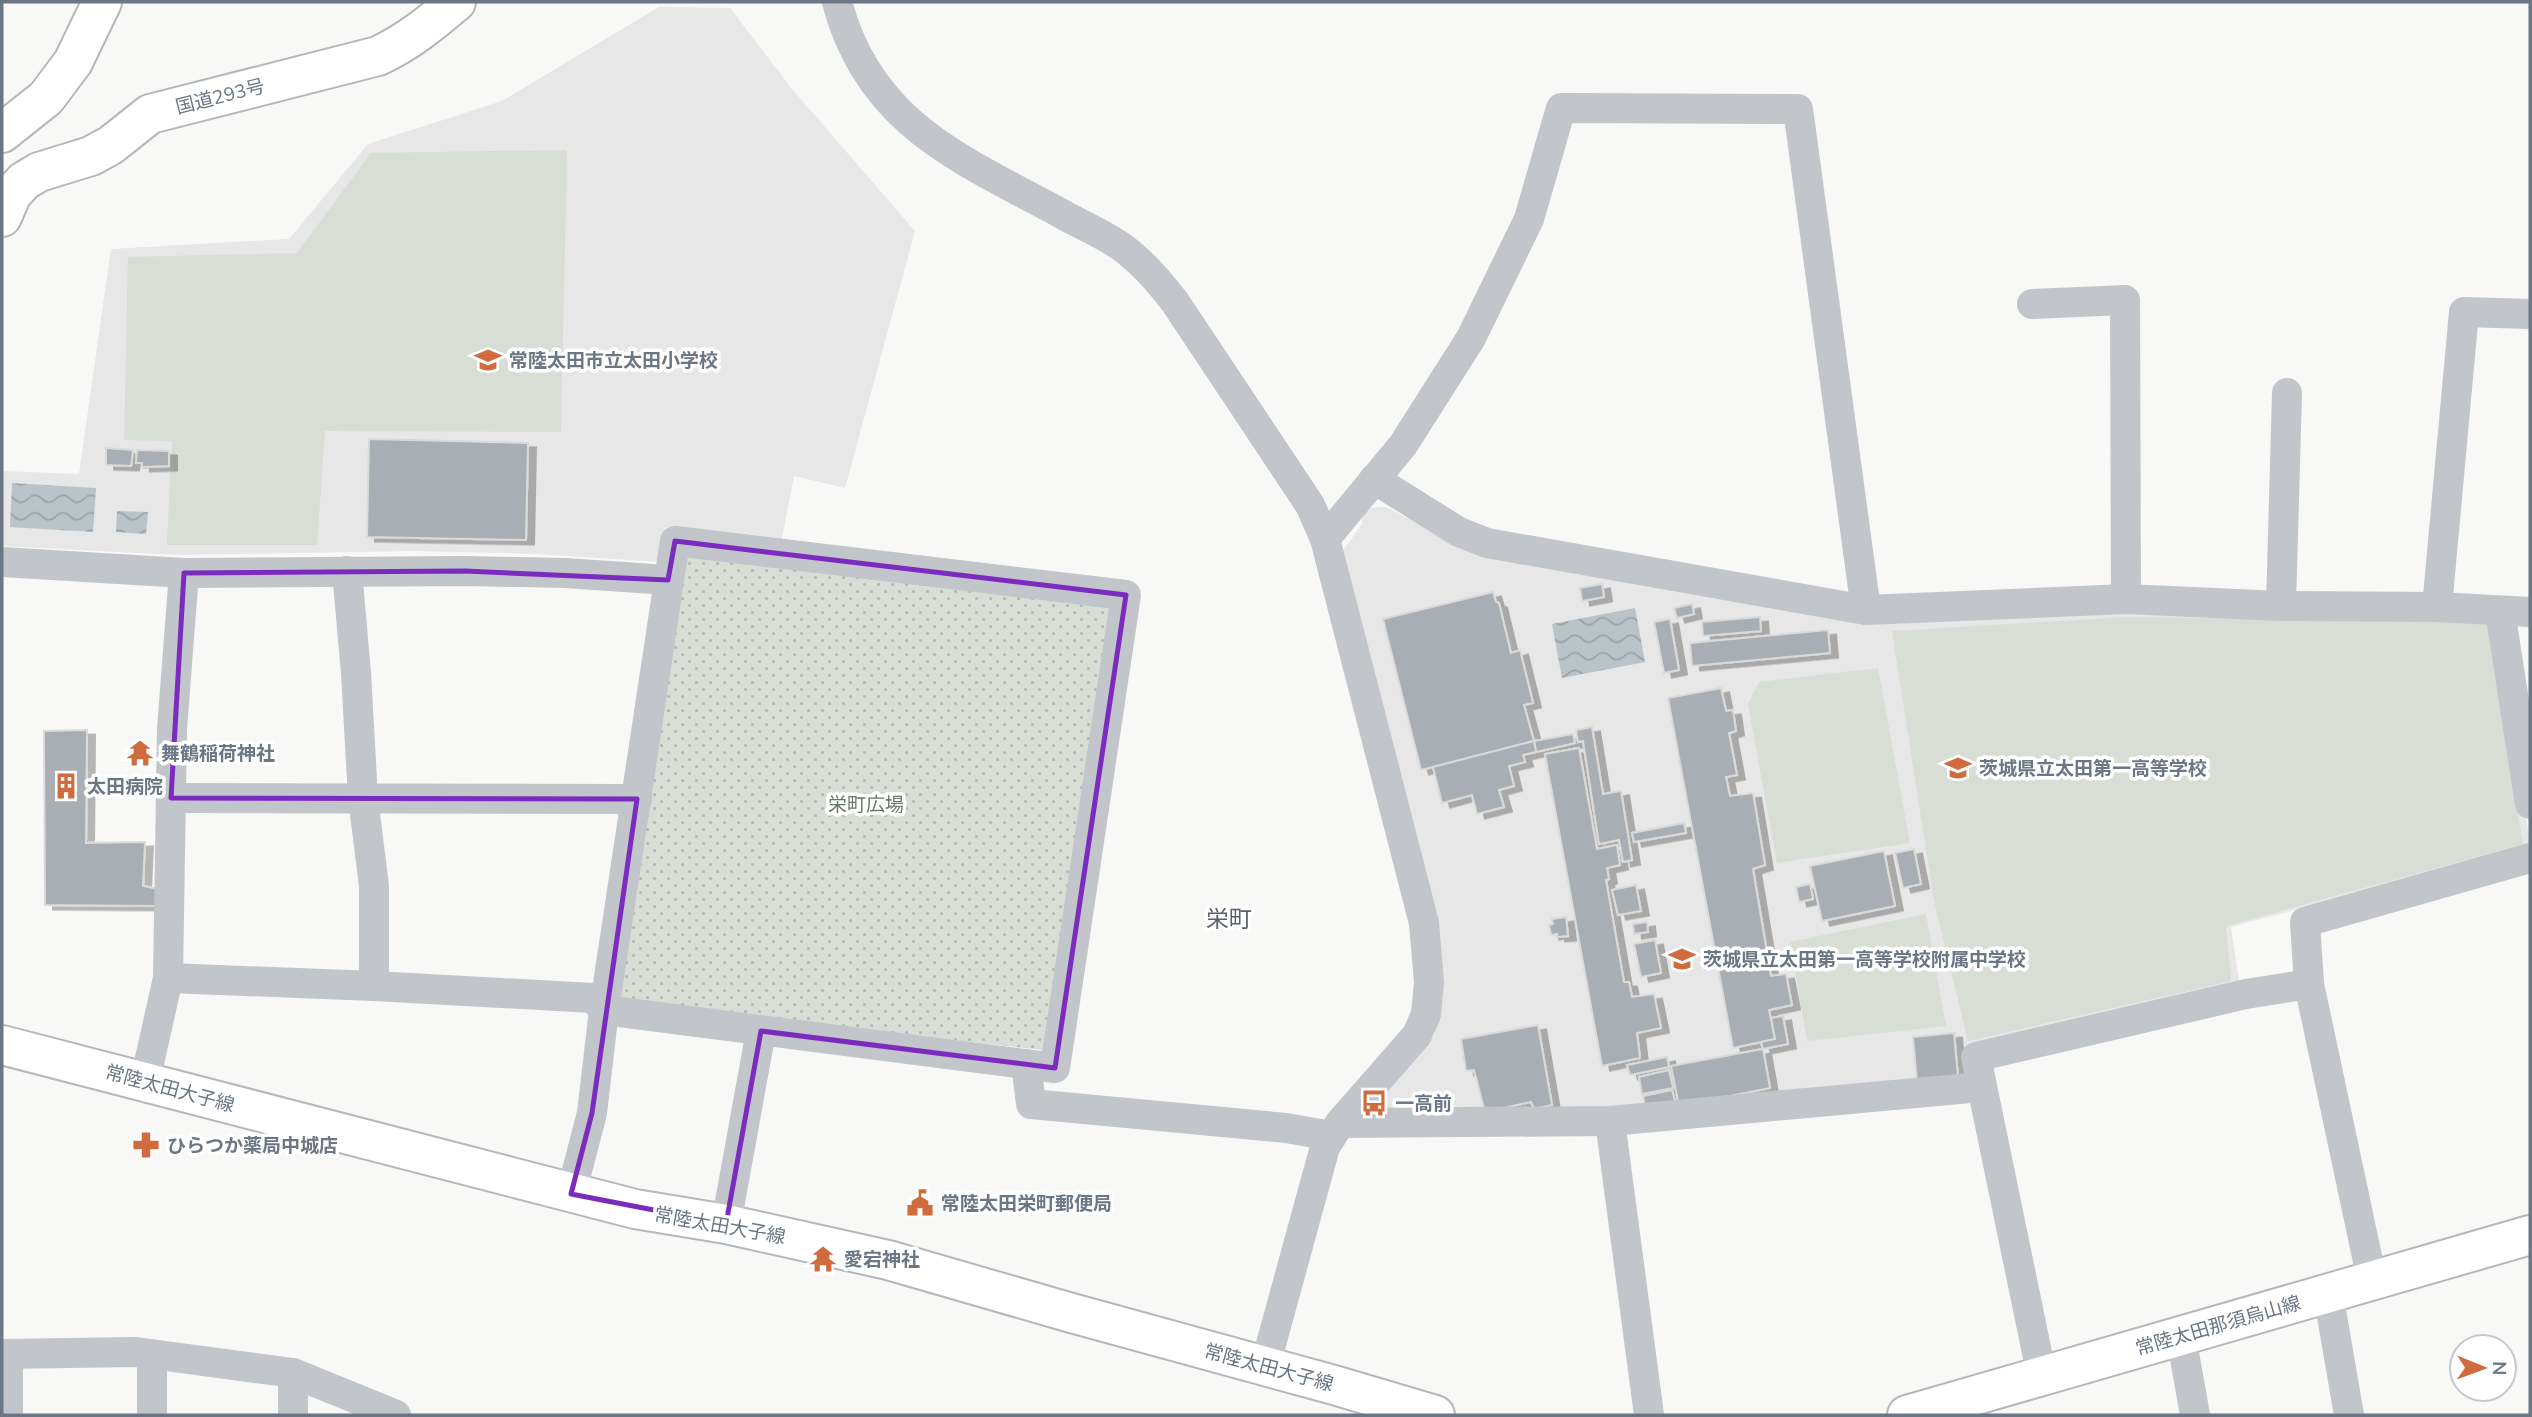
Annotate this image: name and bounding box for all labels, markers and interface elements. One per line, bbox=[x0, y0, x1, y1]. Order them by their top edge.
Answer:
street label: 国道293号 bbox=[173, 73, 268, 121]
school or university icon: 常陸太田市立太田小学校 bbox=[473, 345, 503, 375]
place label: 常陸太田市立太田小学校 bbox=[509, 348, 718, 374]
temple icon: 舞鶴稲荷神社 bbox=[125, 738, 155, 768]
place label: 舞鶴稲荷神社 bbox=[161, 741, 275, 767]
school or university icon: 茨城県立太田第一高等学校 bbox=[1943, 753, 1973, 783]
place label: 茨城県立太田第一高等学校 bbox=[1979, 756, 2207, 782]
building icon: 太田病院 bbox=[51, 771, 81, 801]
place label: 太田病院 bbox=[87, 774, 163, 800]
park label: 栄町広場 bbox=[828, 792, 904, 818]
district label: 栄町 bbox=[1206, 904, 1252, 935]
school or university icon: 茨城県立太田第一高等学校附属中学校 bbox=[1667, 944, 1697, 974]
place label: 茨城県立太田第一高等学校附属中学校 bbox=[1703, 947, 2026, 973]
street label: 常陸太田大子線 bbox=[102, 1059, 237, 1119]
bus stop icon: 一高前 bbox=[1359, 1088, 1389, 1118]
place label: 一高前 bbox=[1395, 1091, 1452, 1117]
pharmacy icon: ひらつか薬局中城店 bbox=[131, 1130, 161, 1160]
place label: ひらつか薬局中城店 bbox=[167, 1133, 338, 1159]
public building icon: 常陸太田栄町郵便局 bbox=[905, 1188, 935, 1218]
place label: 常陸太田栄町郵便局 bbox=[941, 1191, 1112, 1217]
street label: 常陸太田大子線 bbox=[652, 1202, 788, 1250]
temple icon: 愛宕神社 bbox=[808, 1244, 838, 1274]
place label: 愛宕神社 bbox=[844, 1247, 920, 1273]
street label: 常陸太田那須烏山線 bbox=[2132, 1290, 2304, 1362]
north arrow bbox=[2448, 1333, 2518, 1403]
street label: 常陸太田大子線 bbox=[1201, 1338, 1336, 1398]
text: N bbox=[2486, 1361, 2512, 1376]

